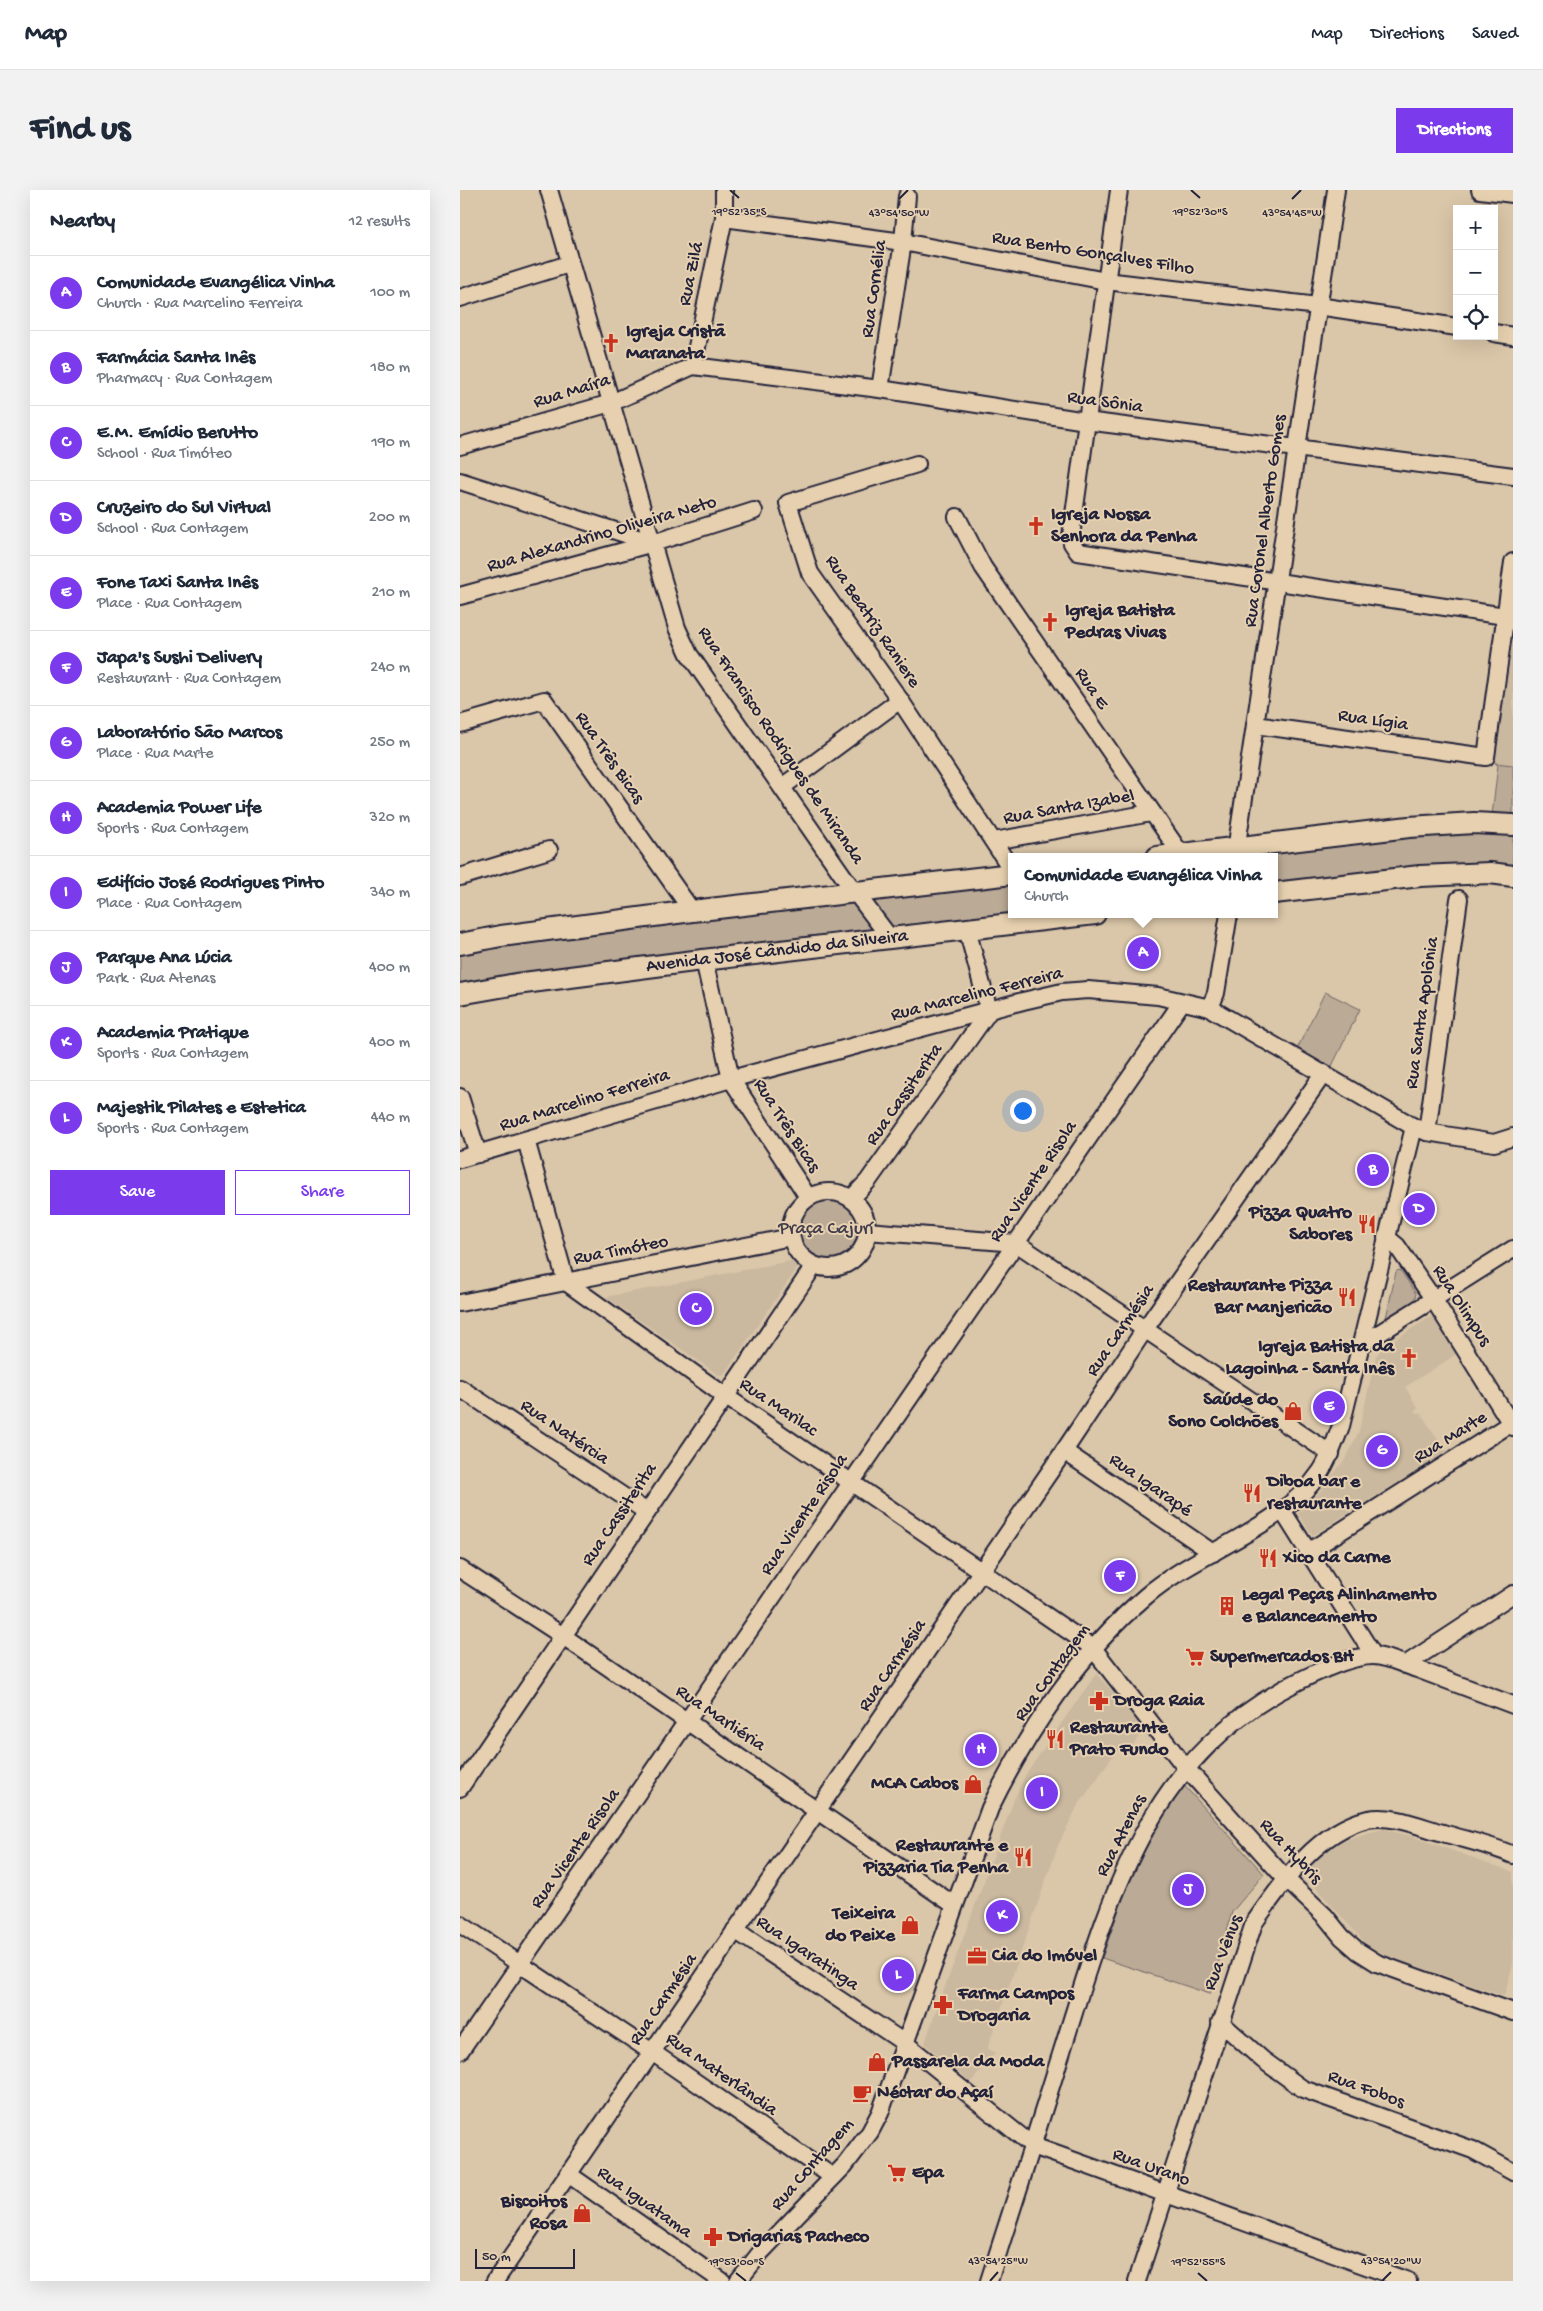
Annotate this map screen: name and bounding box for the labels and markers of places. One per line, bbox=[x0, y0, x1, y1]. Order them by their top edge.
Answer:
place label: Igreja Cristã Maranata bbox=[626, 321, 726, 366]
church icon: Igreja Cristã Maranata bbox=[600, 332, 622, 354]
place label: Igreja Nossa Senhora da Penha bbox=[1051, 504, 1198, 549]
church icon: Igreja Nossa Senhora da Penha bbox=[1025, 515, 1047, 537]
place label: Igreja Batista Pedras Vivas bbox=[1064, 600, 1176, 645]
church icon: Igreja Batista Pedras Vivas bbox=[1039, 611, 1061, 633]
pin: A bbox=[1127, 934, 1159, 972]
pin: B bbox=[1357, 1151, 1389, 1189]
pin: D bbox=[1403, 1190, 1435, 1228]
place label: Pizza Quatro Sabores bbox=[1248, 1202, 1353, 1247]
restaurant icon: Pizza Quatro Sabores bbox=[1356, 1213, 1378, 1235]
place label: Restaurante Pizza Bar Manjericão bbox=[1187, 1275, 1333, 1320]
restaurant icon: Restaurante Pizza Bar Manjericão bbox=[1336, 1286, 1358, 1308]
pin: C bbox=[680, 1290, 712, 1328]
place label: Igreja Batista da Lagoinha - Santa Inês bbox=[1225, 1336, 1395, 1381]
church icon: Igreja Batista da Lagoinha - Santa Inês bbox=[1398, 1347, 1420, 1369]
pin: E bbox=[1313, 1388, 1345, 1426]
place label: Saúde do Sono Colchões bbox=[1168, 1389, 1279, 1434]
shop icon: Saúde do Sono Colchões bbox=[1282, 1400, 1304, 1422]
pin: G bbox=[1366, 1432, 1398, 1470]
place label: Diboa bar e restaurante bbox=[1265, 1471, 1363, 1516]
restaurant icon: Diboa bar e restaurante bbox=[1241, 1482, 1263, 1504]
restaurant icon: Xico da Carne bbox=[1257, 1547, 1279, 1569]
place label: Xico da Carne bbox=[1282, 1547, 1392, 1570]
pin: F bbox=[1104, 1557, 1136, 1595]
place label: Legal Peças Alinhamento e Balanceamento bbox=[1241, 1584, 1437, 1629]
building icon: Legal Peças Alinhamento e Balanceamento bbox=[1216, 1595, 1238, 1617]
supermarket icon: Supermercados BH bbox=[1184, 1646, 1206, 1668]
place label: Supermercados BH bbox=[1210, 1646, 1355, 1669]
pharmacy icon: Droga Raia bbox=[1088, 1690, 1110, 1712]
place label: Droga Raia bbox=[1112, 1690, 1205, 1713]
place label: Restaurante Prato Fundo bbox=[1069, 1717, 1169, 1762]
restaurant icon: Restaurante Prato Fundo bbox=[1044, 1728, 1066, 1750]
pin: H bbox=[965, 1731, 997, 1769]
place label: MCA Cabos bbox=[871, 1773, 959, 1796]
shop icon: MCA Cabos bbox=[962, 1773, 984, 1795]
pin: I bbox=[1026, 1774, 1058, 1812]
place label: Restaurante e Pizzaria Tia Penha bbox=[863, 1835, 1009, 1880]
restaurant icon: Restaurante e Pizzaria Tia Penha bbox=[1012, 1846, 1034, 1868]
pin: J bbox=[1172, 1871, 1204, 1909]
pin: K bbox=[986, 1897, 1018, 1935]
place label: Teixeira do Peixe bbox=[825, 1903, 896, 1948]
shop icon: Teixeira do Peixe bbox=[899, 1914, 921, 1936]
office icon: Cia do Imóvel bbox=[966, 1945, 988, 1967]
place label: Cia do Imóvel bbox=[991, 1945, 1097, 1968]
pin: L bbox=[882, 1956, 914, 1994]
place label: Farma Campos Drogaria bbox=[956, 1983, 1075, 2028]
pharmacy icon: Farma Campos Drogaria bbox=[932, 1994, 954, 2016]
shop icon: Passarela da Moda bbox=[866, 2051, 888, 2073]
place label: Passarela da Moda bbox=[891, 2051, 1046, 2074]
cafe icon: Néctar do Açaí bbox=[851, 2082, 873, 2104]
place label: Néctar do Açaí bbox=[877, 2082, 994, 2105]
supermarket icon: Epa bbox=[886, 2162, 908, 2184]
place label: Epa bbox=[912, 2162, 945, 2185]
place label: Biscoitos Rosa bbox=[500, 2191, 568, 2236]
shop icon: Biscoitos Rosa bbox=[571, 2202, 593, 2224]
pharmacy icon: Drigarias Pacheco bbox=[702, 2226, 724, 2248]
place label: Drigarias Pacheco bbox=[726, 2226, 869, 2249]

